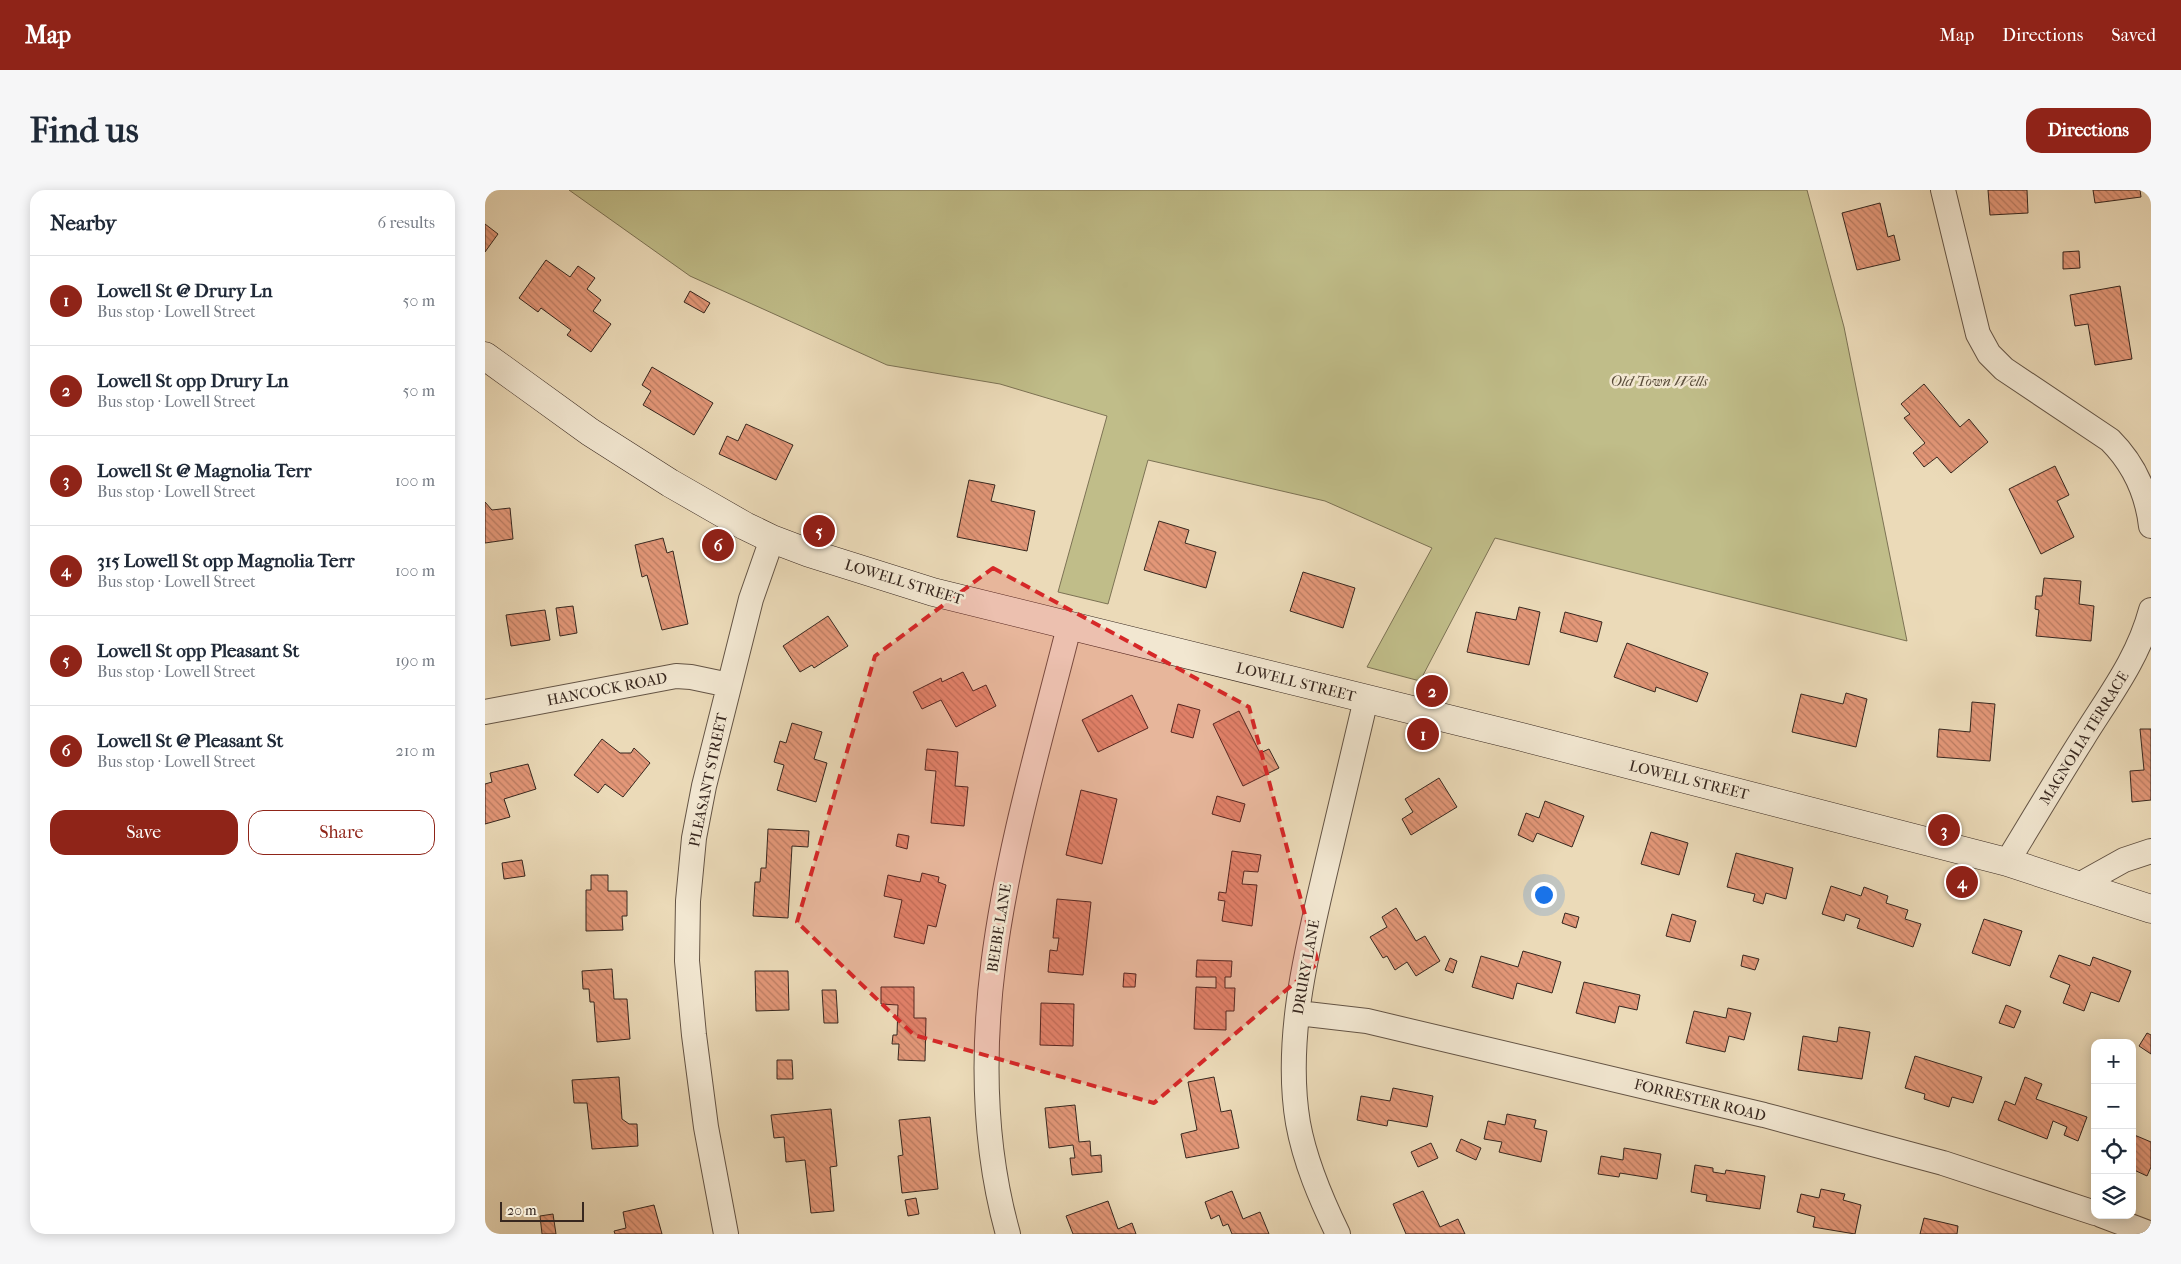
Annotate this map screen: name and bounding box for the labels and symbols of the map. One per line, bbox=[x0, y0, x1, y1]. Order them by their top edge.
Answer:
park label: Old Town Wells bbox=[1610, 372, 1708, 390]
pin: 5 bbox=[803, 512, 835, 550]
pin: 6 bbox=[702, 526, 734, 564]
street label: LOWELL STREET bbox=[843, 555, 966, 609]
street label: LOWELL STREET bbox=[1234, 658, 1359, 706]
street label: MAGNOLIA TERRACE bbox=[2036, 668, 2132, 808]
street label: HANCOCK ROAD bbox=[545, 669, 669, 709]
pin: 2 bbox=[1416, 672, 1448, 710]
street label: PLEASANT STREET bbox=[685, 711, 731, 848]
pin: 1 bbox=[1407, 715, 1439, 753]
street label: LOWELL STREET bbox=[1627, 756, 1752, 804]
pin: 3 bbox=[1928, 811, 1960, 849]
pin: 4 bbox=[1946, 863, 1978, 901]
street label: BEEBE LANE bbox=[983, 882, 1015, 974]
your location bbox=[1531, 882, 1557, 908]
street label: DRURY LANE bbox=[1289, 918, 1323, 1016]
street label: FORRESTER ROAD bbox=[1632, 1075, 1768, 1125]
scale bar bbox=[500, 1199, 584, 1222]

